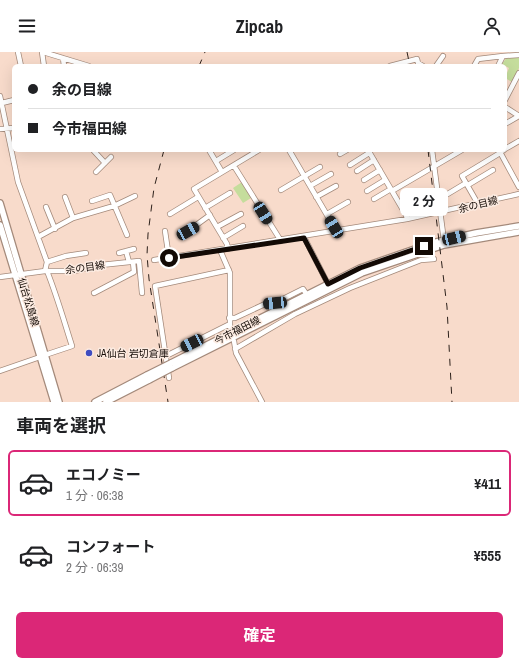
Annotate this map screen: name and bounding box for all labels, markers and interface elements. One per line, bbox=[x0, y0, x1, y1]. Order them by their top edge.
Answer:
text: Zipcab bbox=[236, 14, 283, 39]
icon: menu bbox=[16, 15, 38, 37]
icon: person bbox=[481, 15, 503, 37]
text: 余の目線 bbox=[52, 79, 112, 100]
text: 今市福田線 bbox=[52, 118, 127, 139]
callout: 2 分 bbox=[400, 188, 448, 216]
text: 2 分 bbox=[413, 193, 435, 210]
street label: 余の目線 bbox=[457, 193, 499, 216]
car bbox=[252, 200, 274, 226]
car bbox=[323, 214, 345, 240]
car bbox=[175, 220, 201, 242]
car bbox=[441, 229, 467, 247]
route end bbox=[415, 237, 433, 255]
route start bbox=[160, 249, 178, 267]
street label: 余の目線 bbox=[64, 258, 106, 277]
street label: 仙台松島線 bbox=[15, 276, 42, 328]
car bbox=[263, 296, 287, 310]
street label: 今市福田線 bbox=[212, 313, 262, 348]
car bbox=[179, 332, 205, 354]
place label: JA仙台 岩切倉庫 bbox=[97, 347, 169, 360]
marker: JA仙台 岩切倉庫 bbox=[84, 348, 94, 358]
text: 車両を選択 bbox=[16, 413, 106, 438]
text: エコノミー bbox=[66, 464, 141, 485]
icon: car bbox=[18, 465, 54, 501]
text: ¥411 bbox=[474, 473, 501, 494]
text: 1 分 · 06:38 bbox=[66, 487, 123, 504]
text: コンフォート bbox=[66, 536, 156, 557]
icon: car bbox=[18, 537, 54, 573]
text: ¥555 bbox=[474, 545, 501, 566]
text: 2 分 · 06:39 bbox=[66, 559, 123, 576]
button: 確定 bbox=[16, 612, 503, 658]

